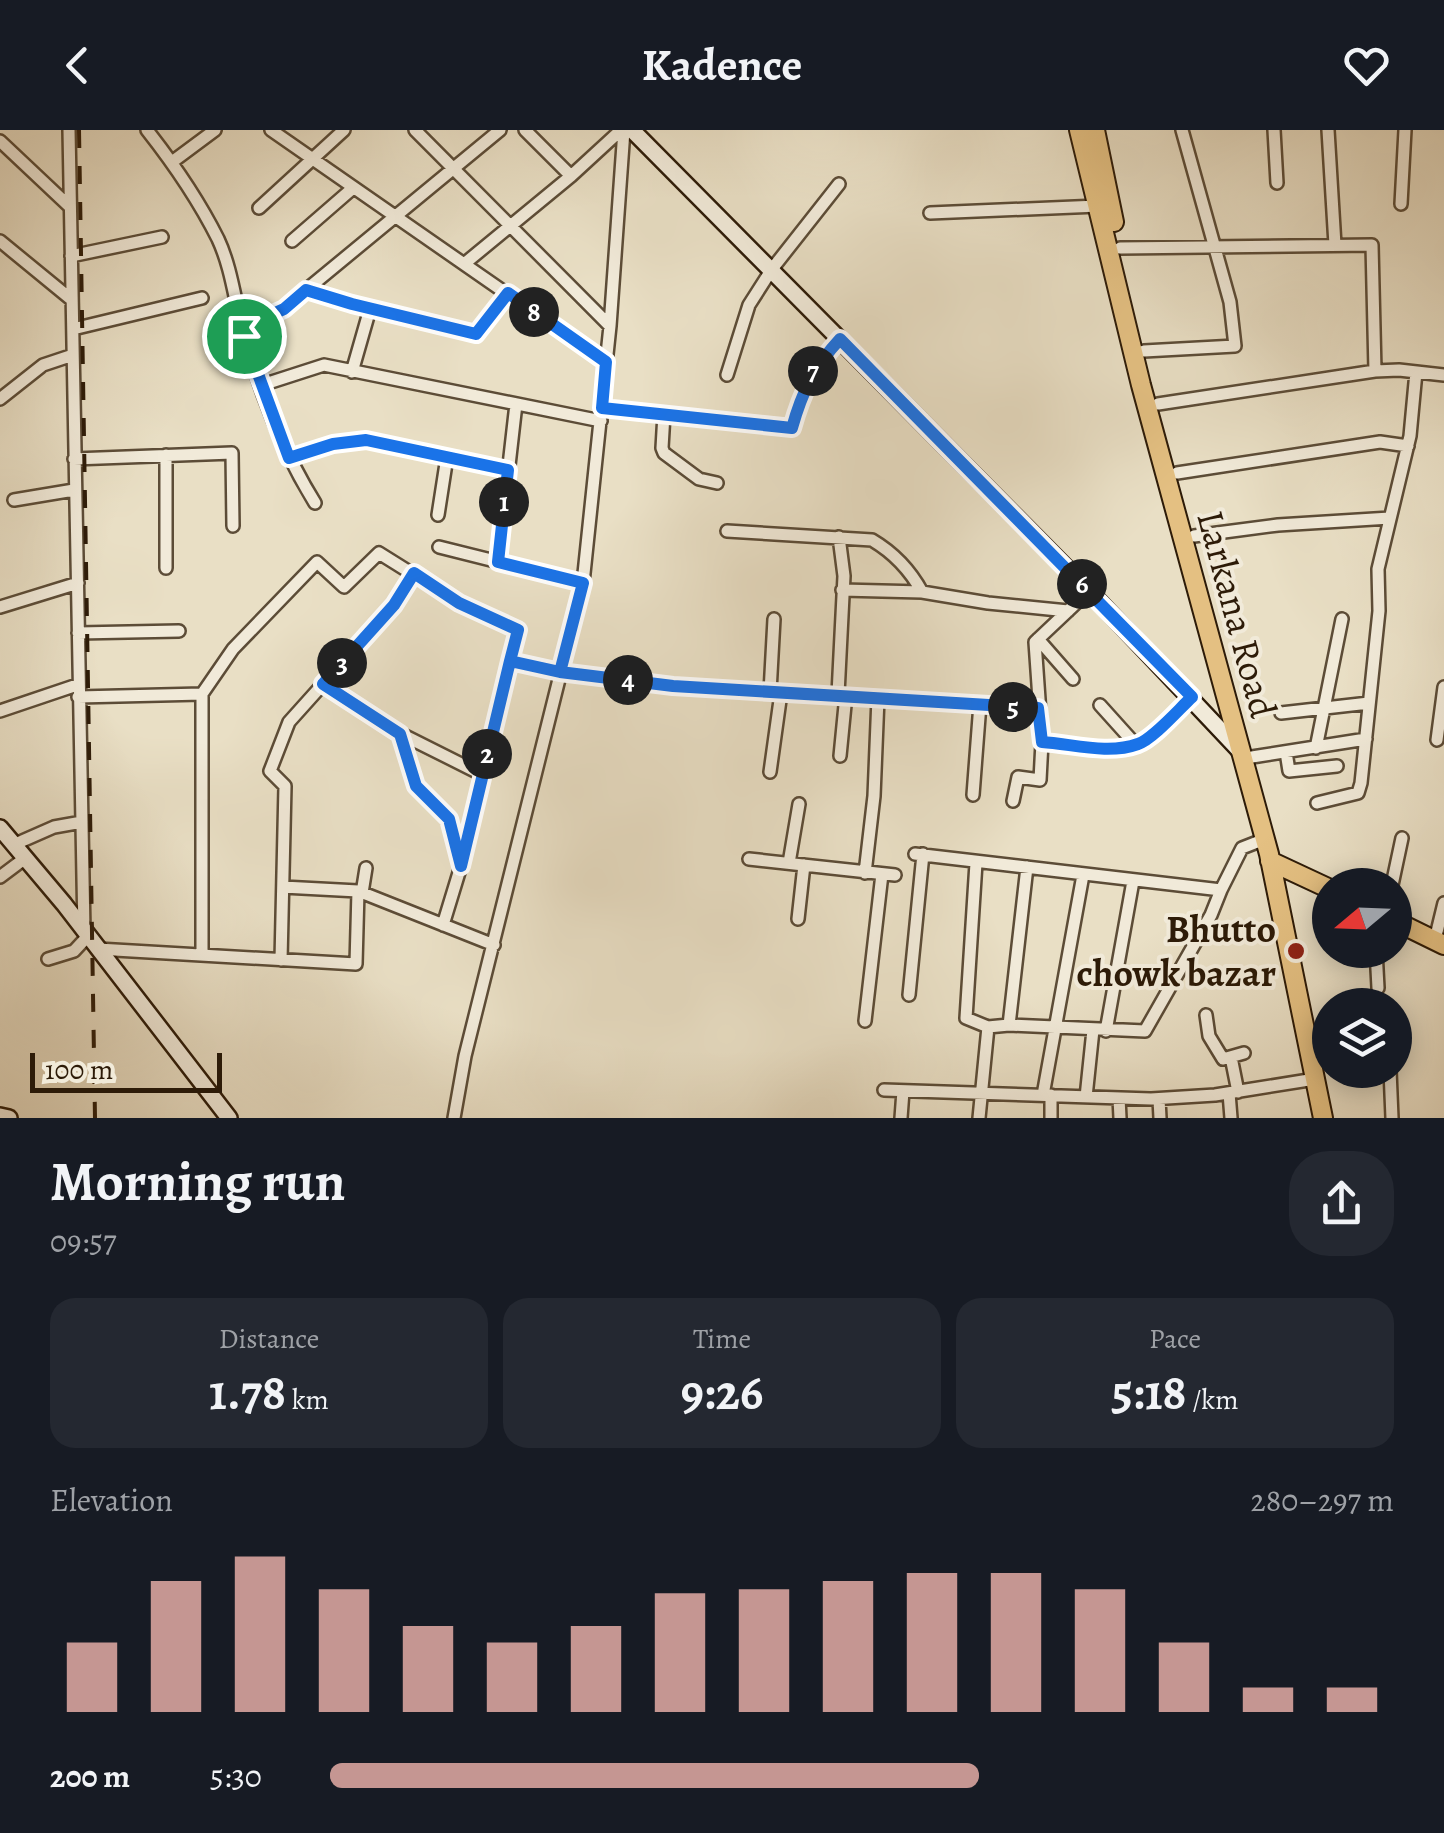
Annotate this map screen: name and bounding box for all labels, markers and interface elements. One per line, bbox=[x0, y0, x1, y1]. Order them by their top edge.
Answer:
text: Kadence bbox=[642, 34, 802, 96]
icon: back bbox=[50, 38, 105, 93]
icon: heart bbox=[1339, 38, 1394, 93]
pin: 8 bbox=[509, 287, 559, 337]
text: 8 bbox=[527, 293, 541, 331]
pin bbox=[202, 294, 287, 379]
icon: arrive bbox=[217, 309, 272, 364]
pin: 7 bbox=[788, 346, 838, 396]
text: 7 bbox=[807, 352, 819, 390]
pin: 1 bbox=[479, 477, 529, 527]
text: 1 bbox=[499, 483, 509, 521]
street label: Larkana Road bbox=[1184, 505, 1290, 724]
pin: 6 bbox=[1057, 559, 1107, 609]
text: 6 bbox=[1075, 565, 1089, 603]
pin: 3 bbox=[317, 638, 367, 688]
text: 3 bbox=[336, 644, 348, 682]
pin: 4 bbox=[603, 655, 653, 705]
text: 4 bbox=[621, 661, 635, 699]
pin: 5 bbox=[988, 682, 1038, 732]
text: 5 bbox=[1007, 688, 1019, 726]
pin: 2 bbox=[462, 729, 512, 779]
text: 2 bbox=[480, 735, 494, 773]
north arrow bbox=[1312, 868, 1412, 968]
map controls bbox=[1312, 868, 1412, 1088]
place label: Bhutto chowk bazar bbox=[1077, 903, 1276, 999]
marker: Bhutto chowk bazar bbox=[1285, 940, 1307, 962]
button: layers bbox=[1312, 988, 1412, 1088]
scale bar bbox=[30, 1048, 222, 1093]
text: 100 m bbox=[45, 1051, 113, 1089]
text: Morning run bbox=[50, 1144, 345, 1219]
button: share bbox=[1289, 1151, 1394, 1256]
text: 09:57 bbox=[50, 1219, 116, 1263]
text: Distance bbox=[219, 1320, 319, 1358]
text: Time bbox=[693, 1320, 751, 1358]
text: Pace bbox=[1149, 1320, 1201, 1358]
text: 1.78 bbox=[209, 1358, 286, 1426]
text: 9:26 bbox=[681, 1358, 763, 1426]
text: 5:18 bbox=[1111, 1358, 1187, 1426]
text: km bbox=[286, 1381, 329, 1419]
text: /km bbox=[1187, 1381, 1239, 1419]
text: Elevation bbox=[50, 1478, 173, 1522]
text: 280–297 m bbox=[1251, 1478, 1394, 1522]
text: 200 m bbox=[50, 1754, 130, 1798]
text: 5:30 bbox=[210, 1754, 262, 1798]

